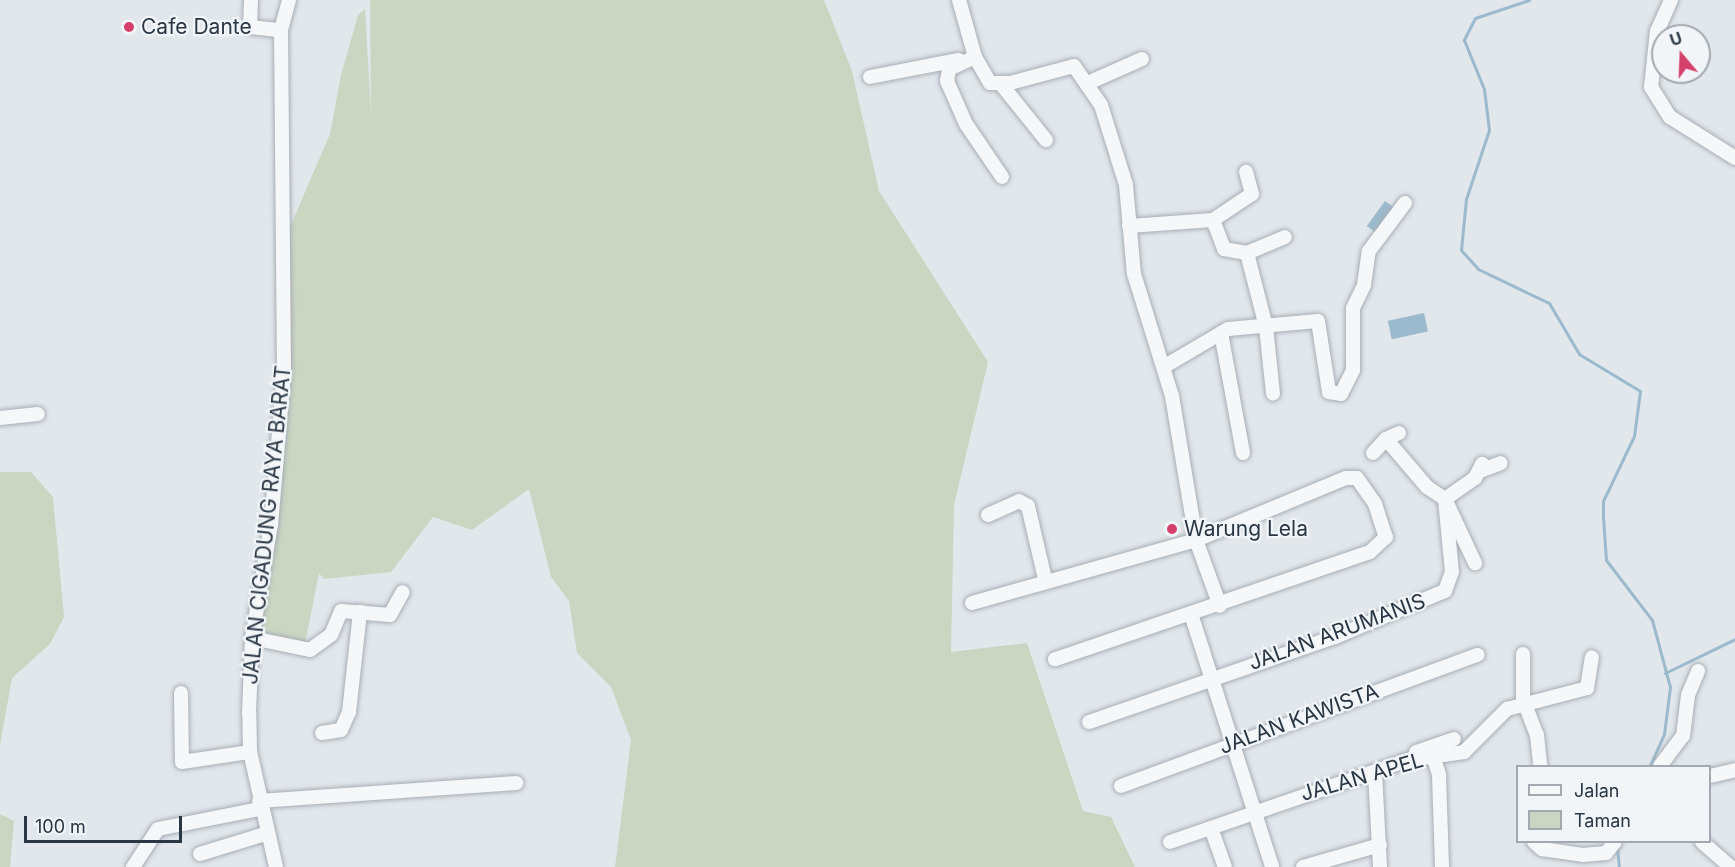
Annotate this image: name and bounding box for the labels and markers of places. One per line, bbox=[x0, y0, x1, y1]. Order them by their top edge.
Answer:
place label: Cafe Dante bbox=[141, 14, 252, 40]
marker: Cafe Dante bbox=[122, 20, 136, 34]
place label: Warung Lela bbox=[1184, 516, 1308, 542]
marker: Warung Lela bbox=[1165, 522, 1179, 536]

